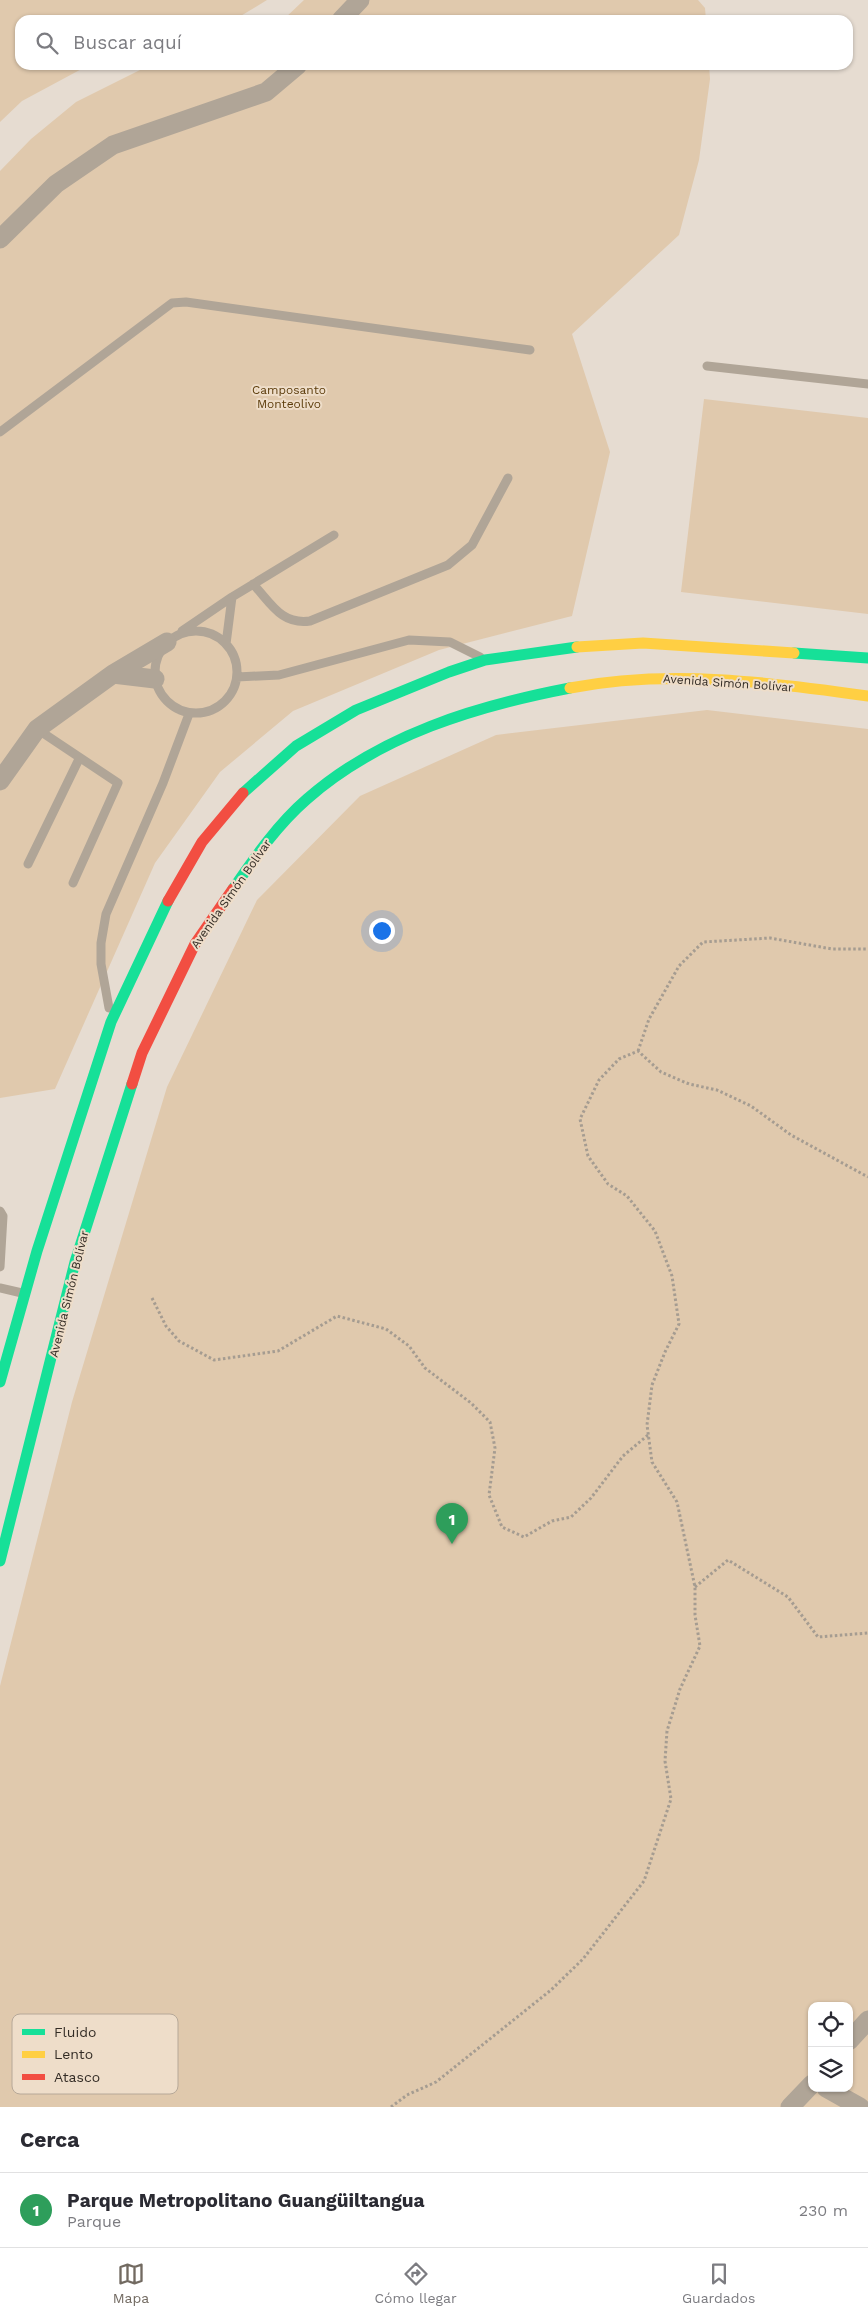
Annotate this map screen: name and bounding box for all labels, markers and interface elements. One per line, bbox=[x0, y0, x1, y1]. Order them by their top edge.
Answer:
search box bbox=[15, 15, 853, 70]
icon: search bbox=[33, 29, 61, 57]
text: Buscar aquí bbox=[73, 31, 182, 54]
park label: Camposanto Monteolivo bbox=[252, 383, 326, 411]
street label: Avenida Simón Bolívar bbox=[663, 671, 793, 695]
street label: Avenida Simón Bolívar bbox=[188, 837, 274, 951]
your location bbox=[369, 918, 395, 944]
street label: Avenida Simón Bolívar bbox=[46, 1229, 92, 1359]
pin: 1 bbox=[436, 1503, 468, 1544]
map controls bbox=[808, 2002, 853, 2092]
button: locate bbox=[808, 2002, 853, 2047]
legend bbox=[12, 2014, 178, 2094]
text: Fluido bbox=[54, 2024, 96, 2040]
text: Lento bbox=[54, 2046, 93, 2062]
button: layers bbox=[808, 2047, 853, 2092]
text: Atasco bbox=[54, 2069, 100, 2085]
text: Cerca bbox=[20, 2127, 79, 2152]
text: Parque Metropolitano Guangüiltangua bbox=[67, 2189, 425, 2212]
text: 1 bbox=[33, 2201, 39, 2220]
text: 230 m bbox=[799, 2201, 848, 2220]
text: Parque bbox=[67, 2212, 121, 2231]
tab: Mapa bbox=[113, 2260, 149, 2306]
tab: Cómo llegar bbox=[374, 2260, 457, 2306]
tab: Guardados bbox=[682, 2260, 755, 2306]

